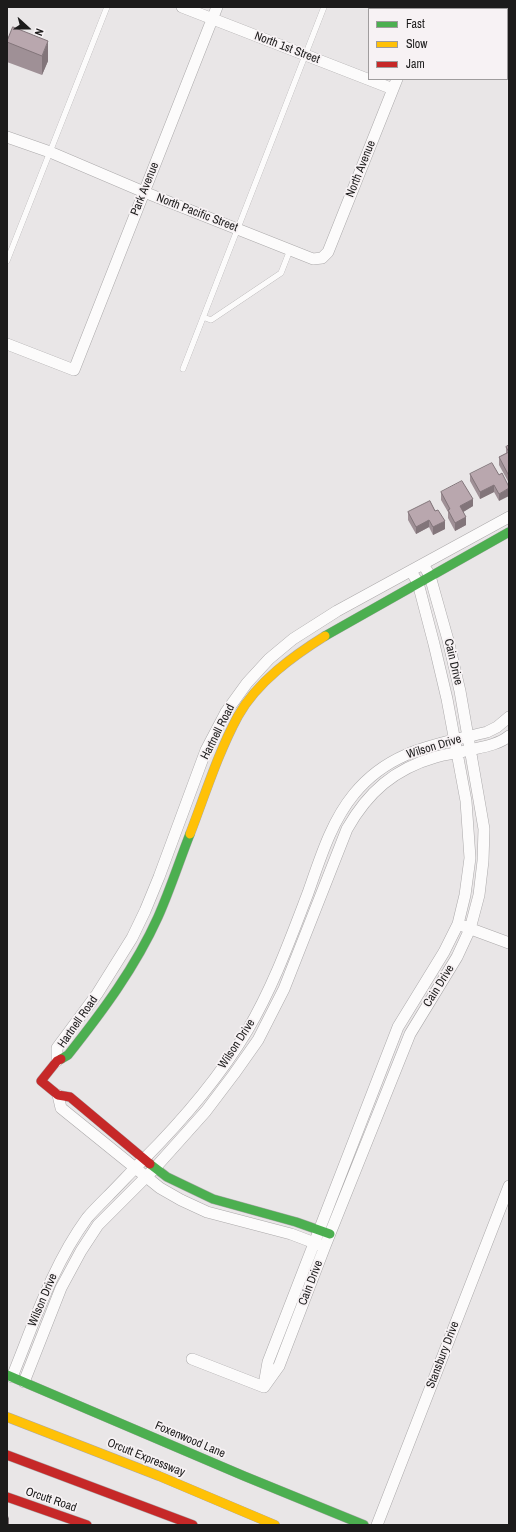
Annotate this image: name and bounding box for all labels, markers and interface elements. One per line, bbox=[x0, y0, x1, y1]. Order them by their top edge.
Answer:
north arrow bbox=[8, 8, 48, 48]
legend bbox=[368, 8, 508, 80]
text: Fast bbox=[406, 16, 425, 32]
text: N bbox=[32, 27, 47, 38]
street label: North 1st Street bbox=[252, 29, 322, 67]
text: Slow bbox=[406, 36, 427, 52]
text: Jam bbox=[406, 56, 425, 72]
street label: North Avenue bbox=[343, 138, 379, 200]
street label: Park Avenue bbox=[128, 160, 162, 218]
street label: North Pacific Street bbox=[154, 191, 240, 235]
street label: Cain Drive bbox=[441, 637, 465, 687]
street label: Hartnell Road bbox=[198, 702, 238, 762]
street label: Wilson Drive bbox=[405, 732, 463, 762]
street label: Cain Drive bbox=[420, 962, 458, 1010]
street label: Hartnell Road bbox=[55, 993, 101, 1051]
street label: Wilson Drive bbox=[216, 1016, 258, 1072]
street label: Cain Drive bbox=[296, 1258, 326, 1308]
street label: Wilson Drive bbox=[25, 1271, 61, 1329]
street label: Stansbury Drive bbox=[424, 1319, 462, 1391]
street label: Foxenwood Lane bbox=[153, 1419, 227, 1461]
street label: Orcutt Expressway bbox=[105, 1436, 187, 1480]
street label: Orcutt Road bbox=[24, 1485, 78, 1515]

